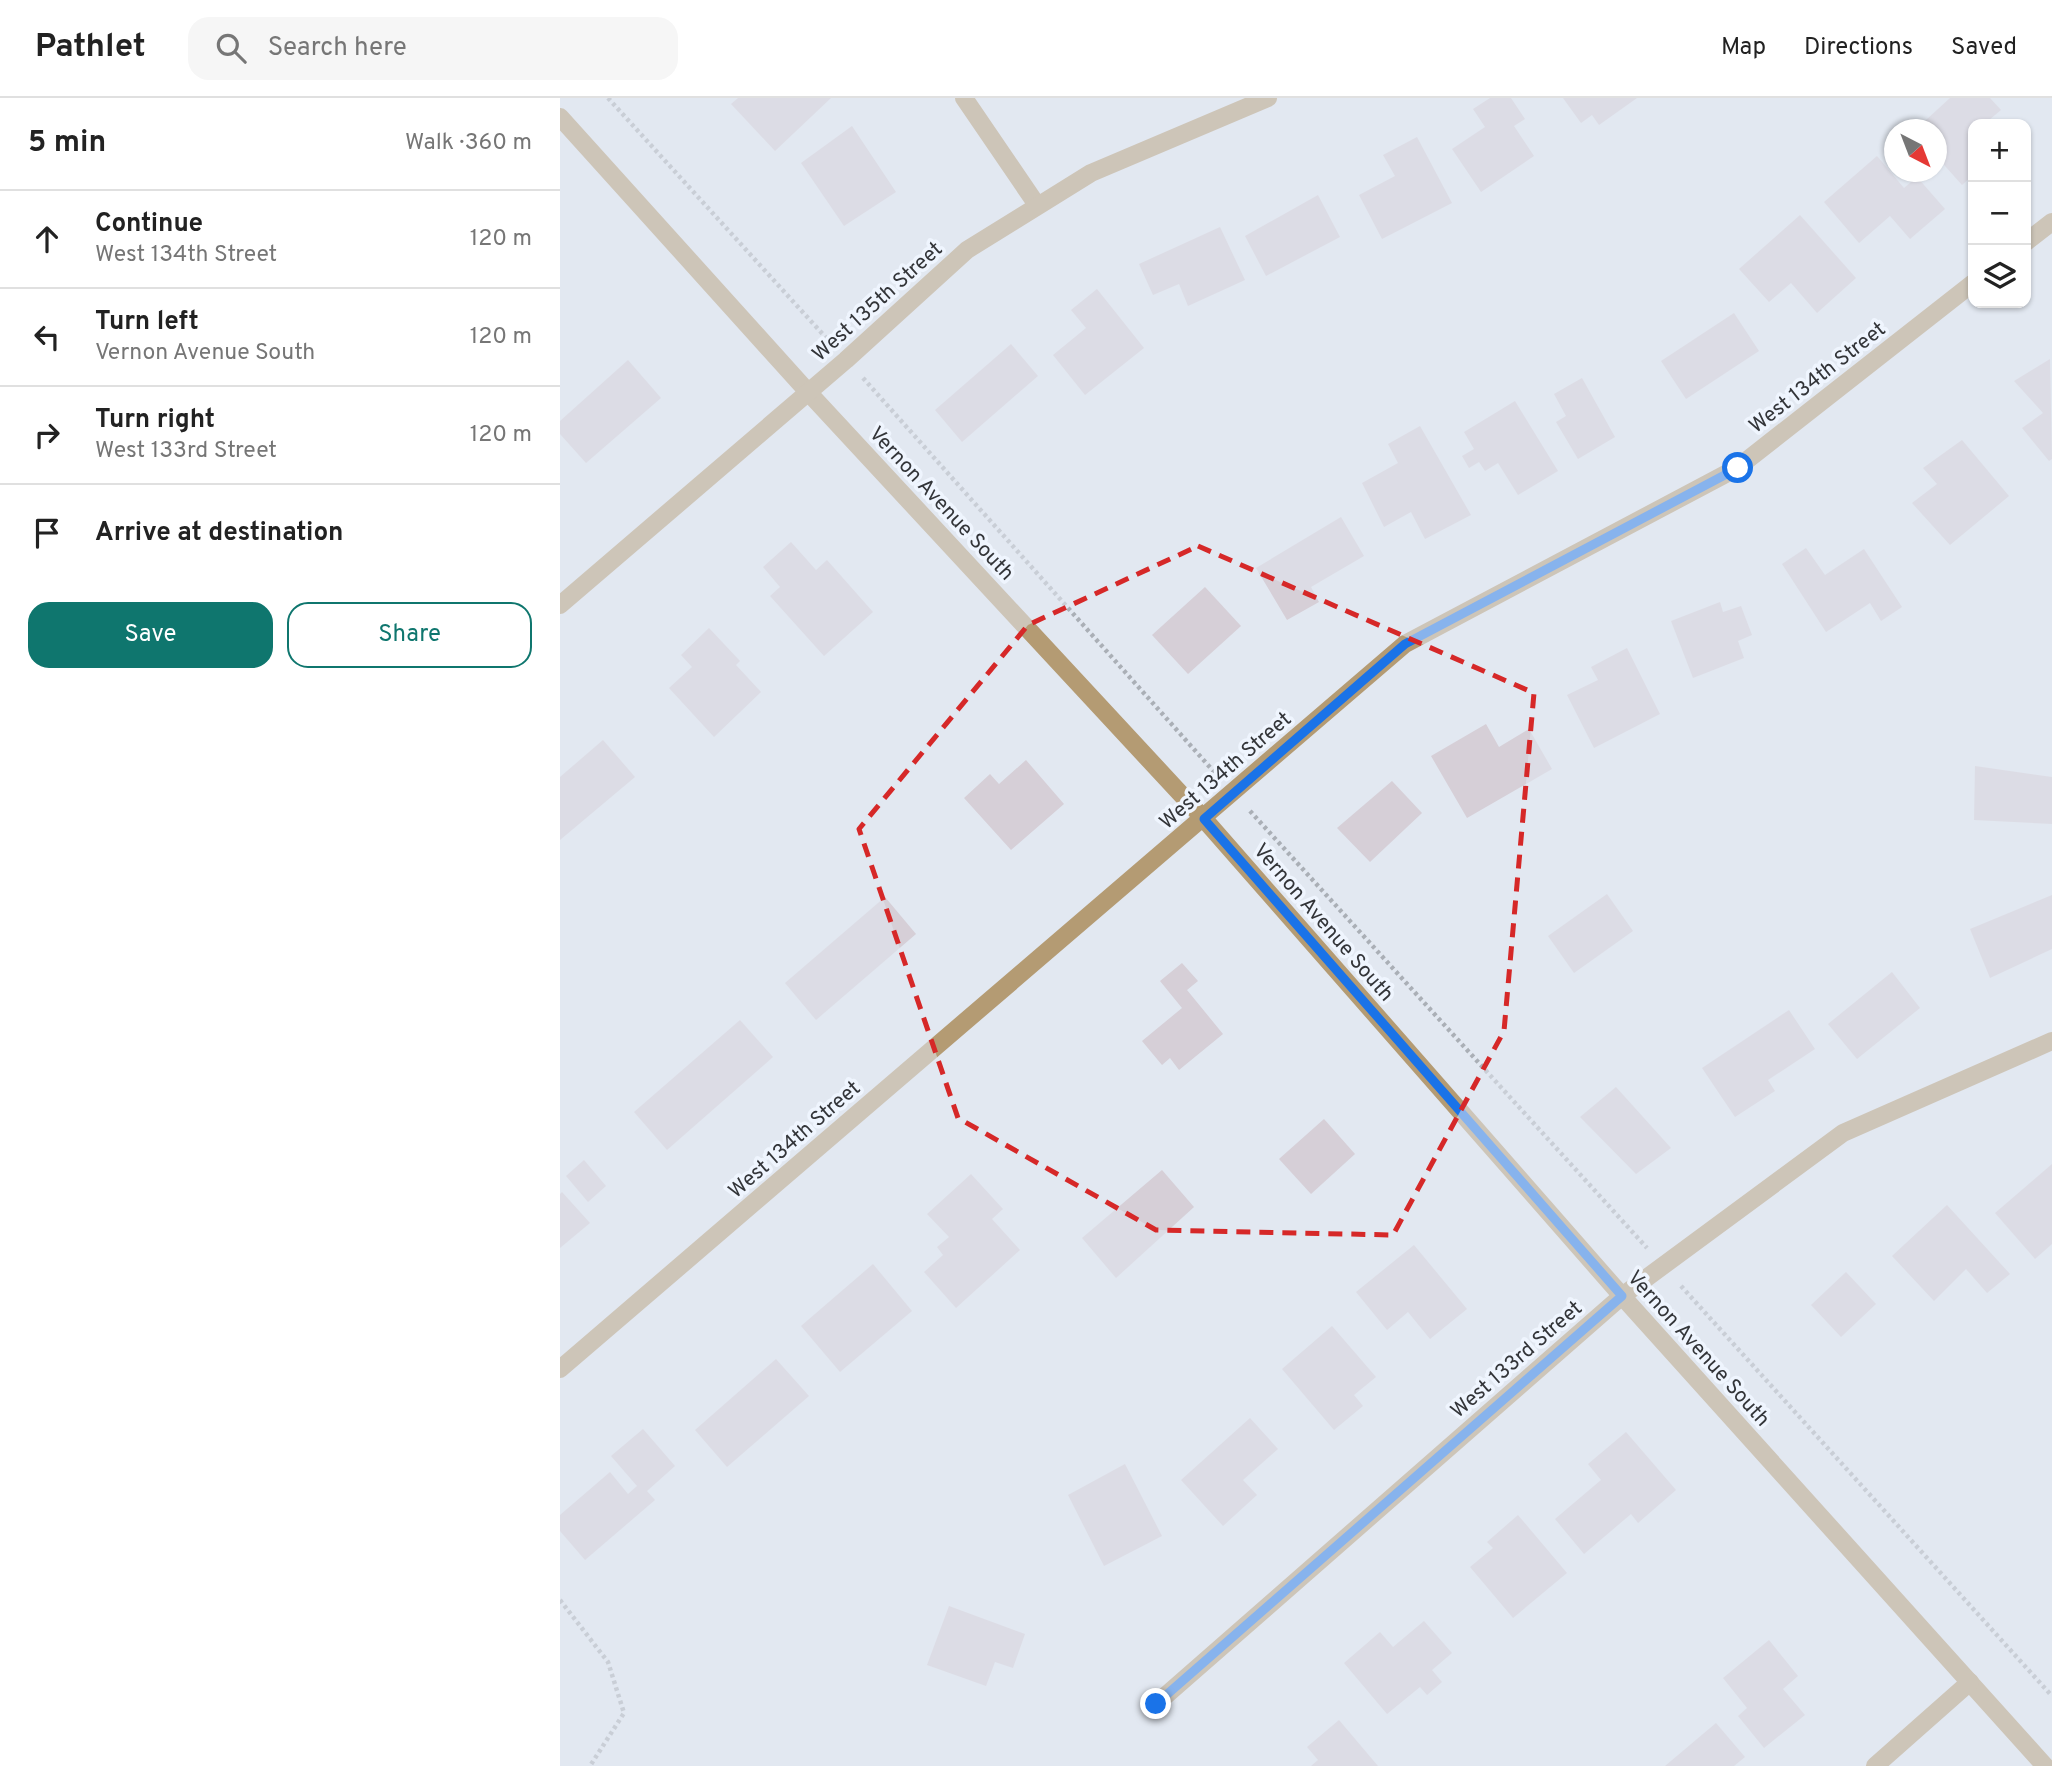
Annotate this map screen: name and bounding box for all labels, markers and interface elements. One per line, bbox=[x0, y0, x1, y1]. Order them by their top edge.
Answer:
search box bbox=[188, 17, 678, 80]
text: Pathlet bbox=[35, 27, 146, 69]
icon: search bbox=[212, 29, 250, 67]
text: Search here bbox=[268, 32, 407, 65]
text: Map bbox=[1721, 33, 1766, 63]
text: Directions bbox=[1804, 33, 1913, 63]
text: Saved bbox=[1951, 33, 2017, 63]
north arrow bbox=[1884, 119, 1947, 182]
map controls bbox=[1968, 119, 2031, 308]
button: + bbox=[1968, 119, 2031, 182]
text: 5 min bbox=[28, 125, 106, 162]
text: Walk · 360 m bbox=[405, 129, 532, 158]
button: − bbox=[1968, 182, 2031, 245]
text: Continue bbox=[95, 208, 203, 241]
icon: ahead bbox=[28, 220, 66, 258]
text: 120 m bbox=[470, 225, 532, 254]
street label: West 135th Street bbox=[807, 236, 949, 368]
text: West 134th Street bbox=[95, 241, 277, 270]
button: layers bbox=[1968, 245, 2031, 308]
text: Turn left bbox=[95, 306, 199, 339]
street label: West 134th Street bbox=[1744, 316, 1892, 440]
icon: left bbox=[28, 318, 66, 356]
text: 120 m bbox=[470, 323, 532, 352]
text: Vernon Avenue South bbox=[95, 339, 315, 368]
text: Turn right bbox=[95, 404, 215, 437]
icon: right bbox=[28, 416, 66, 454]
text: 120 m bbox=[470, 421, 532, 450]
street label: Vernon Avenue South bbox=[862, 421, 1019, 587]
text: West 133rd Street bbox=[95, 437, 277, 466]
route start bbox=[1722, 452, 1753, 483]
icon: arrive bbox=[28, 514, 66, 552]
text: Arrive at destination bbox=[95, 517, 343, 550]
button: Save bbox=[28, 602, 273, 668]
button: Share bbox=[287, 602, 532, 668]
street label: West 134th Street bbox=[1154, 706, 1298, 836]
street label: Vernon Avenue South bbox=[1247, 838, 1399, 1008]
street label: West 134th Street bbox=[723, 1075, 867, 1205]
street label: Vernon Avenue South bbox=[1621, 1265, 1775, 1433]
street label: West 133rd Street bbox=[1445, 1295, 1589, 1425]
route end bbox=[1140, 1688, 1171, 1719]

